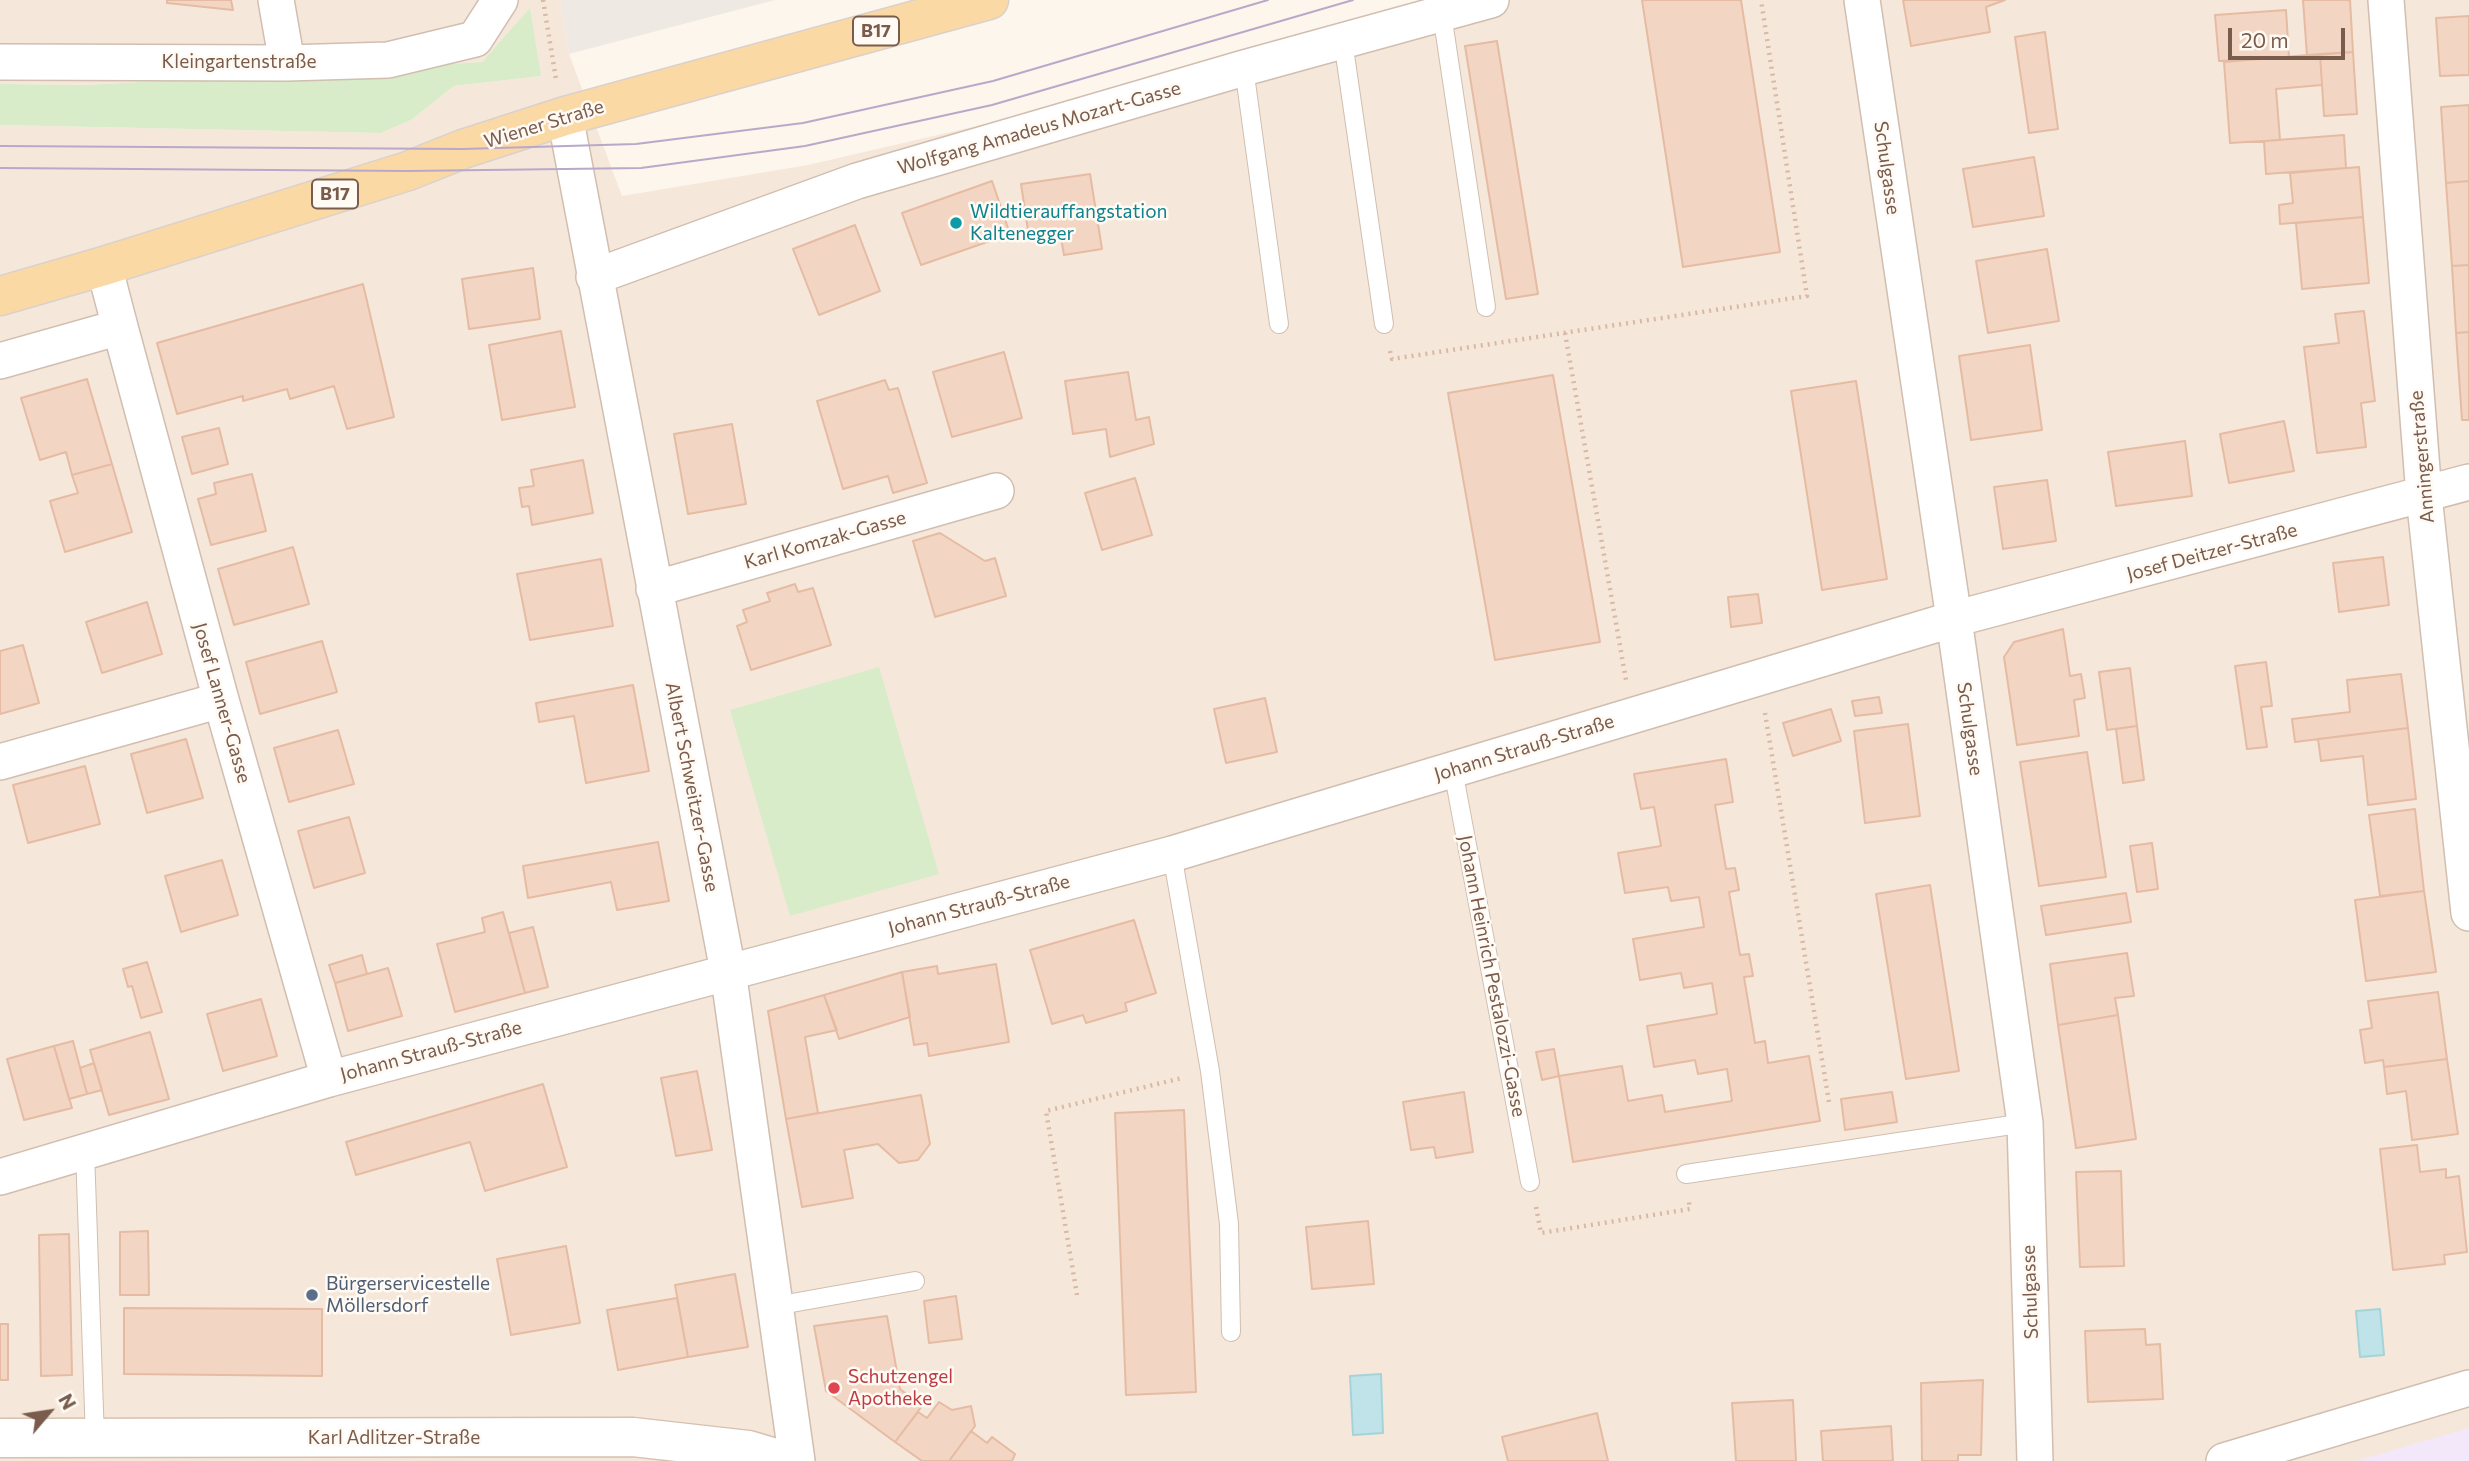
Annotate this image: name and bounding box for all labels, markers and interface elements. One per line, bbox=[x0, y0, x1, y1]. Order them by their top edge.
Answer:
scale bar bbox=[2231, 14, 2348, 58]
road number: B17 bbox=[853, 16, 899, 46]
text: 20 m bbox=[2241, 27, 2289, 52]
street label: Kleingartenstraße bbox=[162, 51, 316, 73]
street label: Wolfgang Amadeus Mozart-Gasse bbox=[895, 77, 1183, 179]
street label: Wiener Straße bbox=[481, 95, 607, 153]
street label: Schulgasse bbox=[1869, 120, 1905, 216]
road number: B17 bbox=[312, 180, 358, 209]
place label: Wildtierauffangstation Kaltenegger bbox=[970, 201, 1167, 245]
marker: Wildtierauffangstation Kaltenegger bbox=[948, 215, 964, 231]
street label: Anningerstraße bbox=[2405, 390, 2439, 524]
street label: Karl Komzak-Gasse bbox=[741, 506, 909, 574]
street label: Josef Deitzer-Straße bbox=[2124, 518, 2300, 586]
street label: Josef Lanner-Gasse bbox=[188, 620, 256, 786]
street label: Albert Schweitzer-Gasse bbox=[660, 680, 724, 894]
street label: Schulgasse bbox=[1952, 681, 1988, 777]
street label: Johann Strauß-Straße bbox=[1431, 710, 1617, 786]
street label: Johann Heinrich Pestalozzi-Gasse bbox=[1453, 833, 1531, 1119]
street label: Johann Strauß-Straße bbox=[886, 870, 1072, 940]
street label: Johann Strauß-Straße bbox=[338, 1016, 524, 1086]
street label: Schulgasse bbox=[2017, 1245, 2043, 1339]
place label: Bürgerservicestelle Möllersdorf bbox=[326, 1273, 490, 1317]
marker: Bürgerservicestelle Möllersdorf bbox=[304, 1287, 320, 1303]
place label: Schutzengel Apotheke bbox=[848, 1366, 953, 1410]
north arrow bbox=[14, 1377, 84, 1447]
marker: Schutzengel Apotheke bbox=[826, 1380, 842, 1396]
text: N bbox=[54, 1390, 81, 1413]
street label: Karl Adlitzer-Straße bbox=[308, 1427, 480, 1449]

